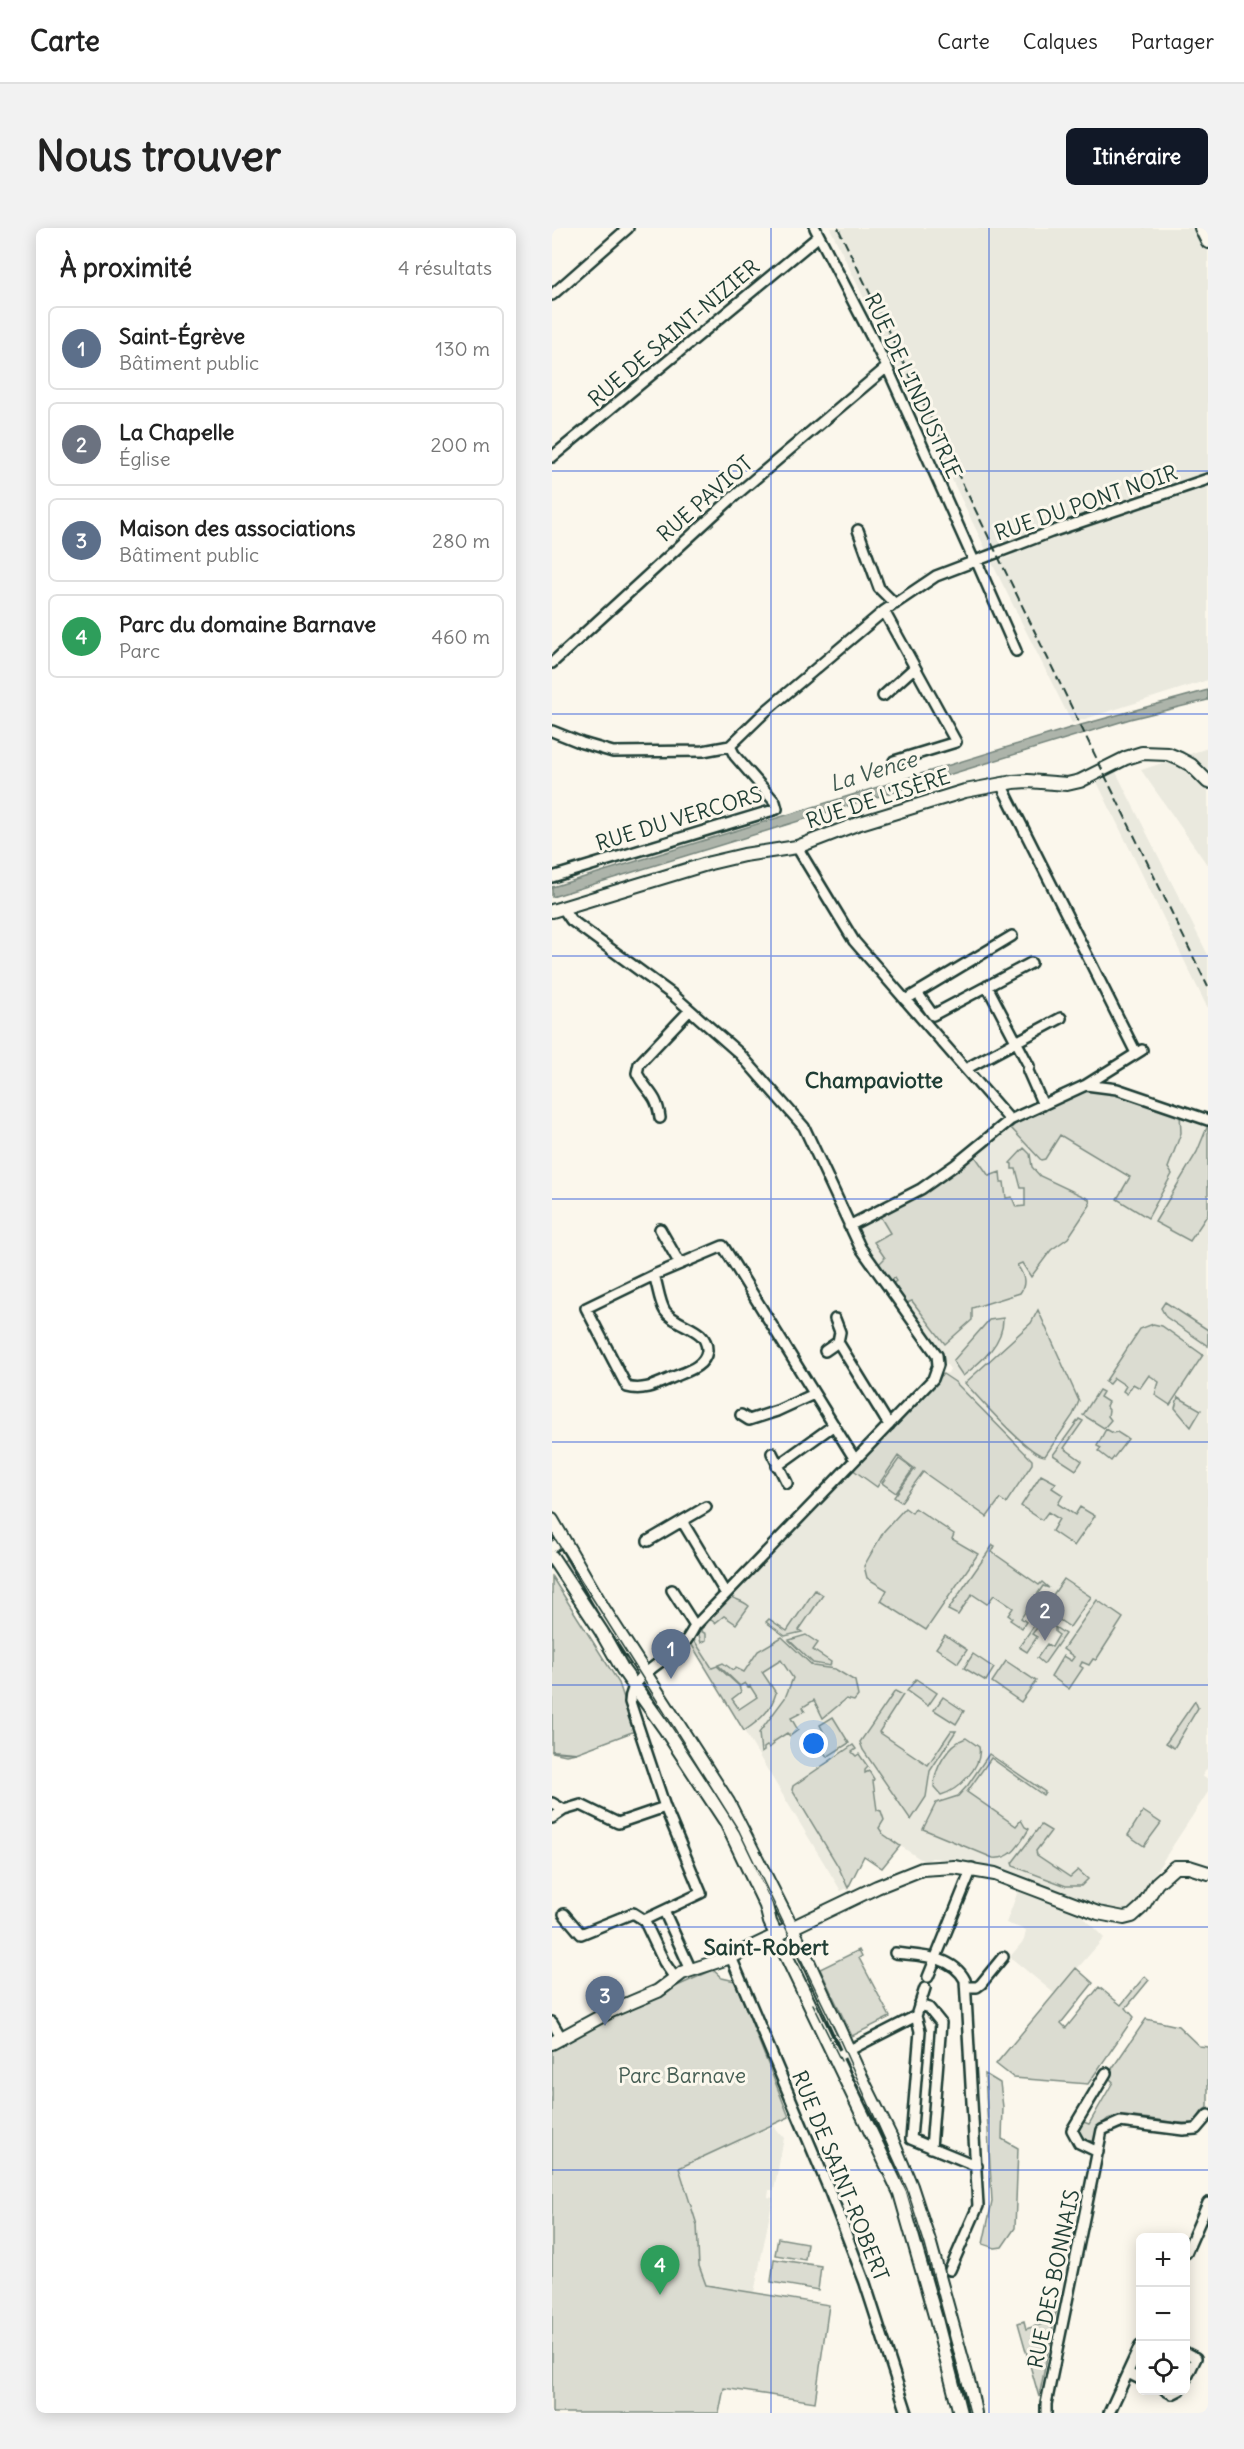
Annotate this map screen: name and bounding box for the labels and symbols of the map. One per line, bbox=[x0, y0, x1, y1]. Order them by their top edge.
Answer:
street label: RUE DE SAINT-NIZIER bbox=[582, 253, 765, 412]
street label: RUE DE L'INDUSTRIE bbox=[859, 289, 968, 483]
street label: RUE PAVIOT bbox=[651, 450, 758, 548]
street label: RUE DU PONT NOIR bbox=[991, 459, 1181, 546]
water label: La Vence bbox=[826, 744, 922, 798]
street label: RUE DE L'ISÈRE bbox=[802, 763, 953, 835]
street label: RUE DU VERCORS bbox=[592, 780, 765, 857]
district label: Champaviotte bbox=[805, 1066, 943, 1094]
pin: 2 bbox=[1026, 1592, 1064, 1641]
pin: 1 bbox=[652, 1630, 690, 1679]
your location bbox=[799, 1729, 828, 1758]
district label: Saint-Robert bbox=[703, 1933, 829, 1961]
pin: 3 bbox=[586, 1976, 624, 2026]
park label: Parc Barnave bbox=[618, 2062, 746, 2089]
street label: RUE DE SAINT-ROBERT bbox=[786, 2067, 895, 2285]
street label: RUE DES BONNAIS bbox=[1021, 2187, 1086, 2371]
pin: 4 bbox=[640, 2246, 680, 2295]

